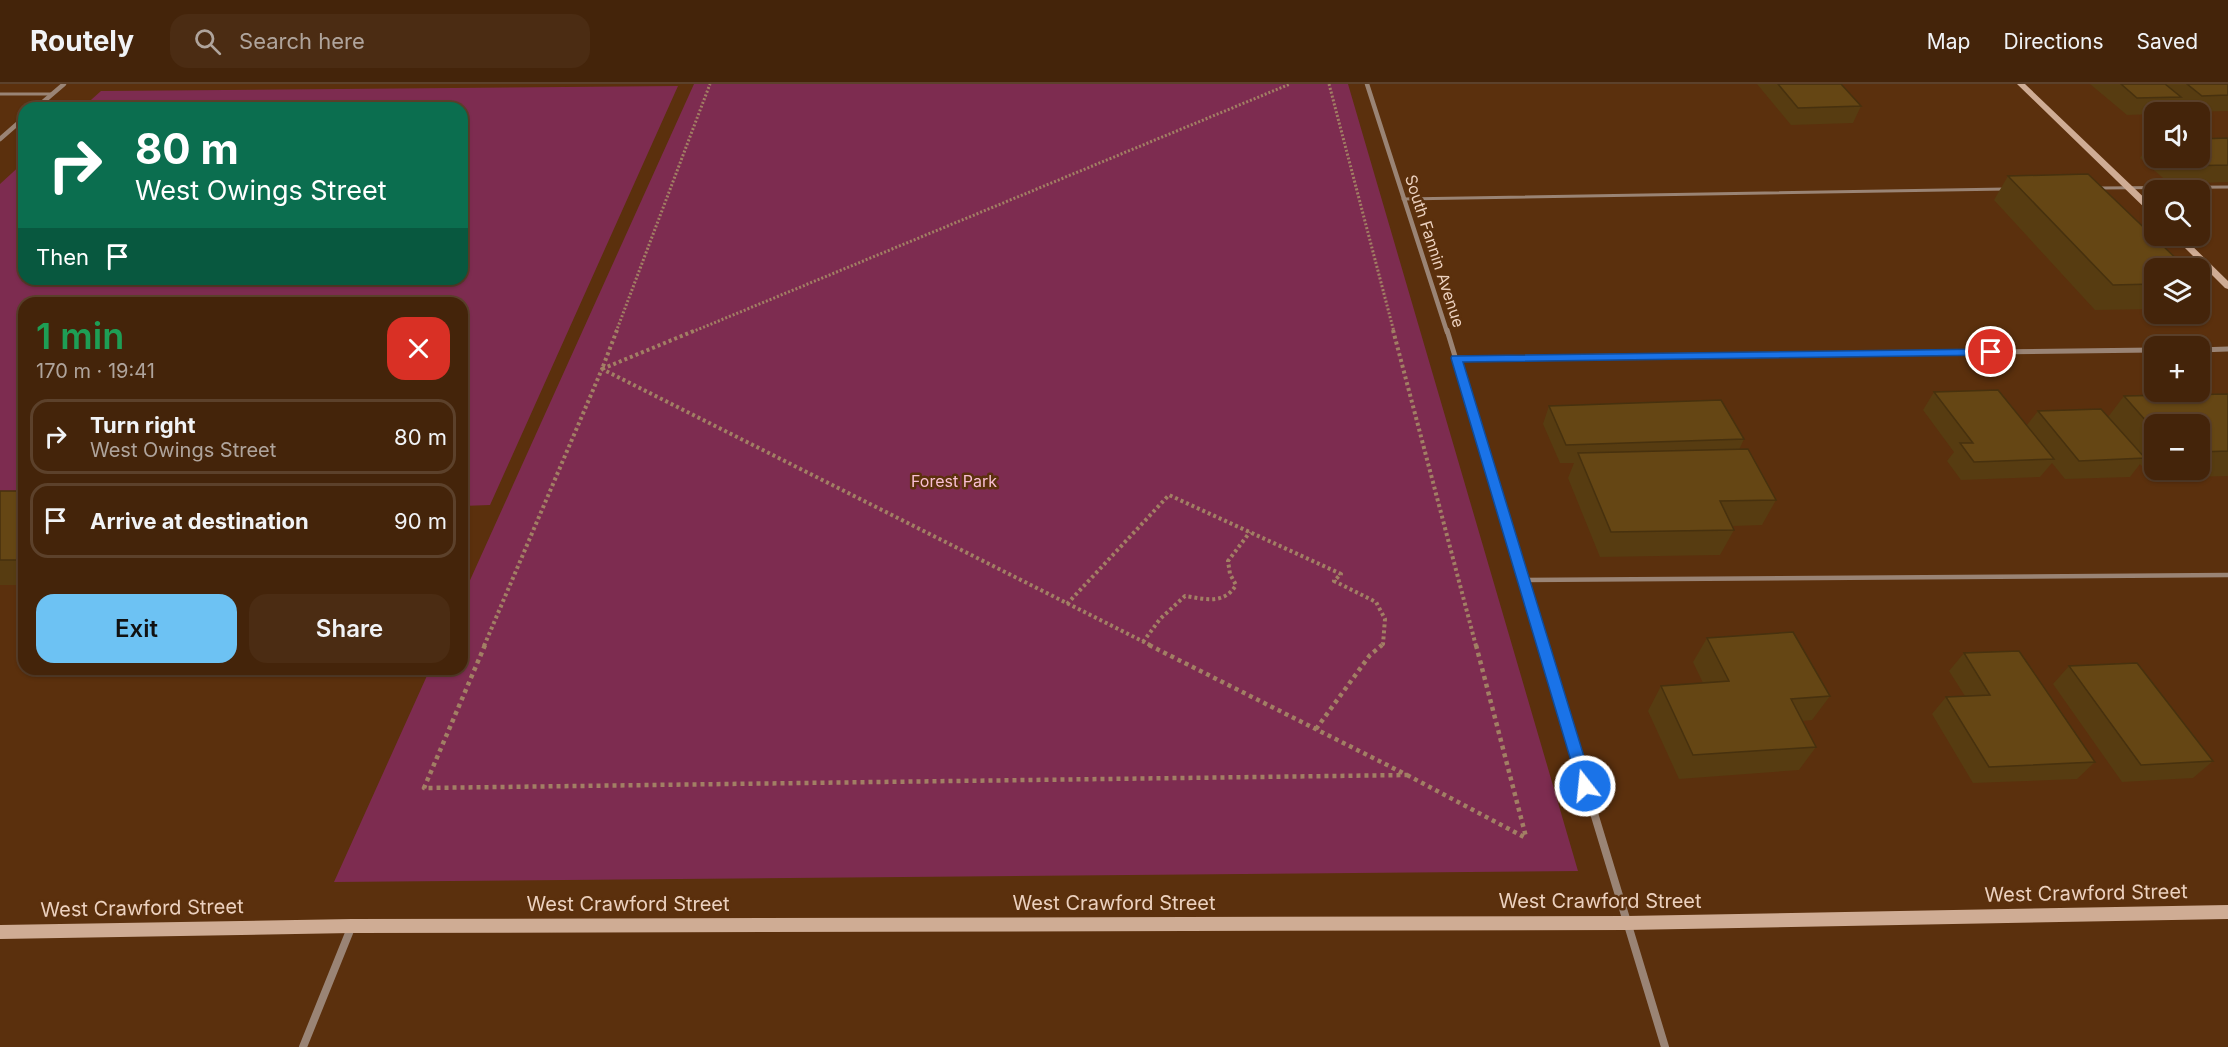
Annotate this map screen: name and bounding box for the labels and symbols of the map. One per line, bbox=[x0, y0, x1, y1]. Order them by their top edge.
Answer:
street label: South Fannin Avenue bbox=[1401, 172, 1469, 330]
pin bbox=[1965, 326, 2016, 377]
park label: Forest Park bbox=[911, 471, 997, 491]
position arrow bbox=[1553, 754, 1617, 818]
street label: West Crawford Street bbox=[1984, 879, 2188, 907]
street label: West Crawford Street bbox=[1498, 889, 1702, 913]
street label: West Crawford Street bbox=[1012, 891, 1216, 915]
street label: West Crawford Street bbox=[526, 892, 730, 916]
street label: West Crawford Street bbox=[40, 894, 244, 922]

